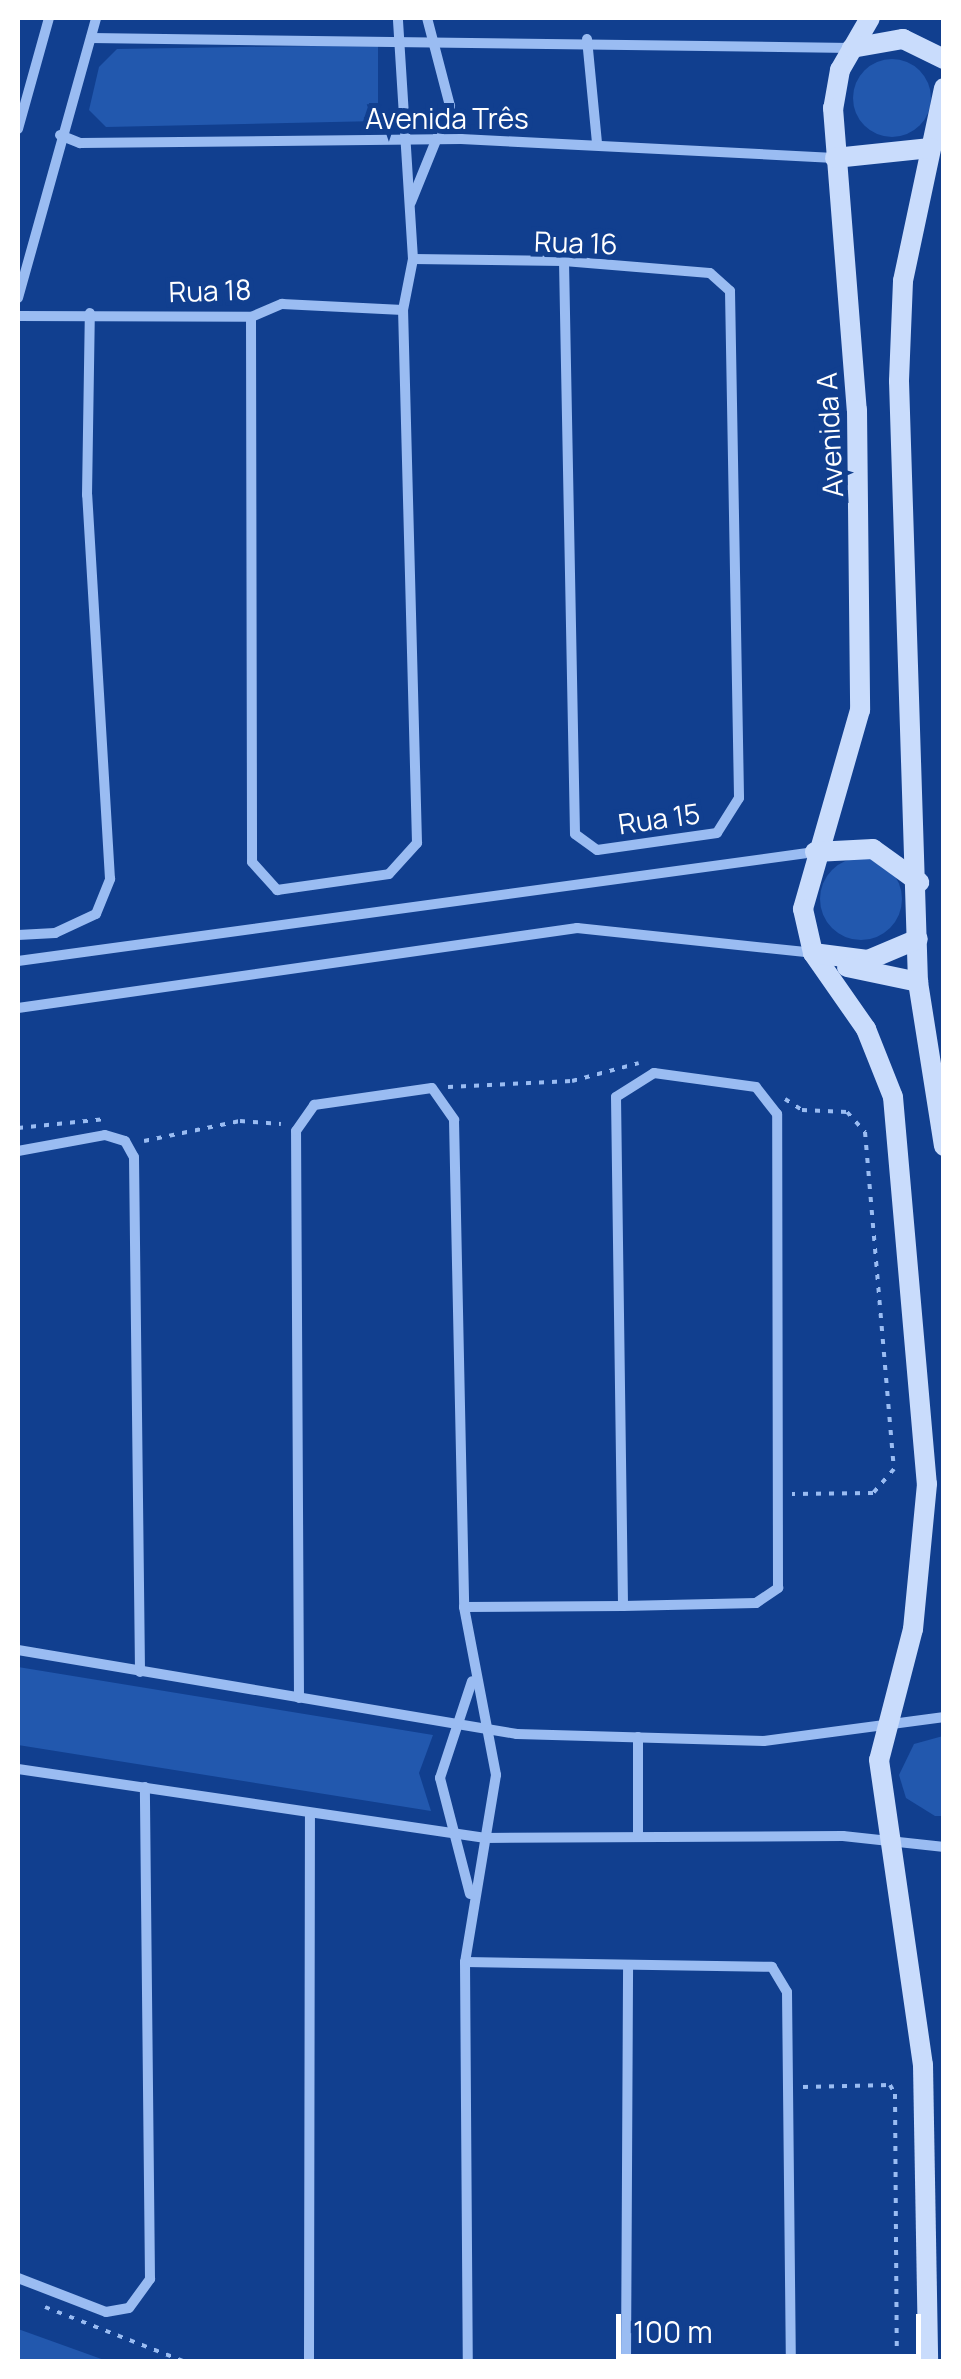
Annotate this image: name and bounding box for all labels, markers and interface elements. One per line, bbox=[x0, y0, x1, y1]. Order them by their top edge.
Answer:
street label: Avenida Três bbox=[365, 101, 529, 135]
street label: Rua 16 bbox=[534, 224, 618, 260]
street label: Rua 18 bbox=[168, 272, 252, 308]
street label: Avenida A bbox=[809, 372, 849, 498]
street label: Rua 15 bbox=[616, 796, 702, 840]
scale bar bbox=[621, 2294, 926, 2356]
text: 100 m bbox=[633, 2311, 713, 2352]

